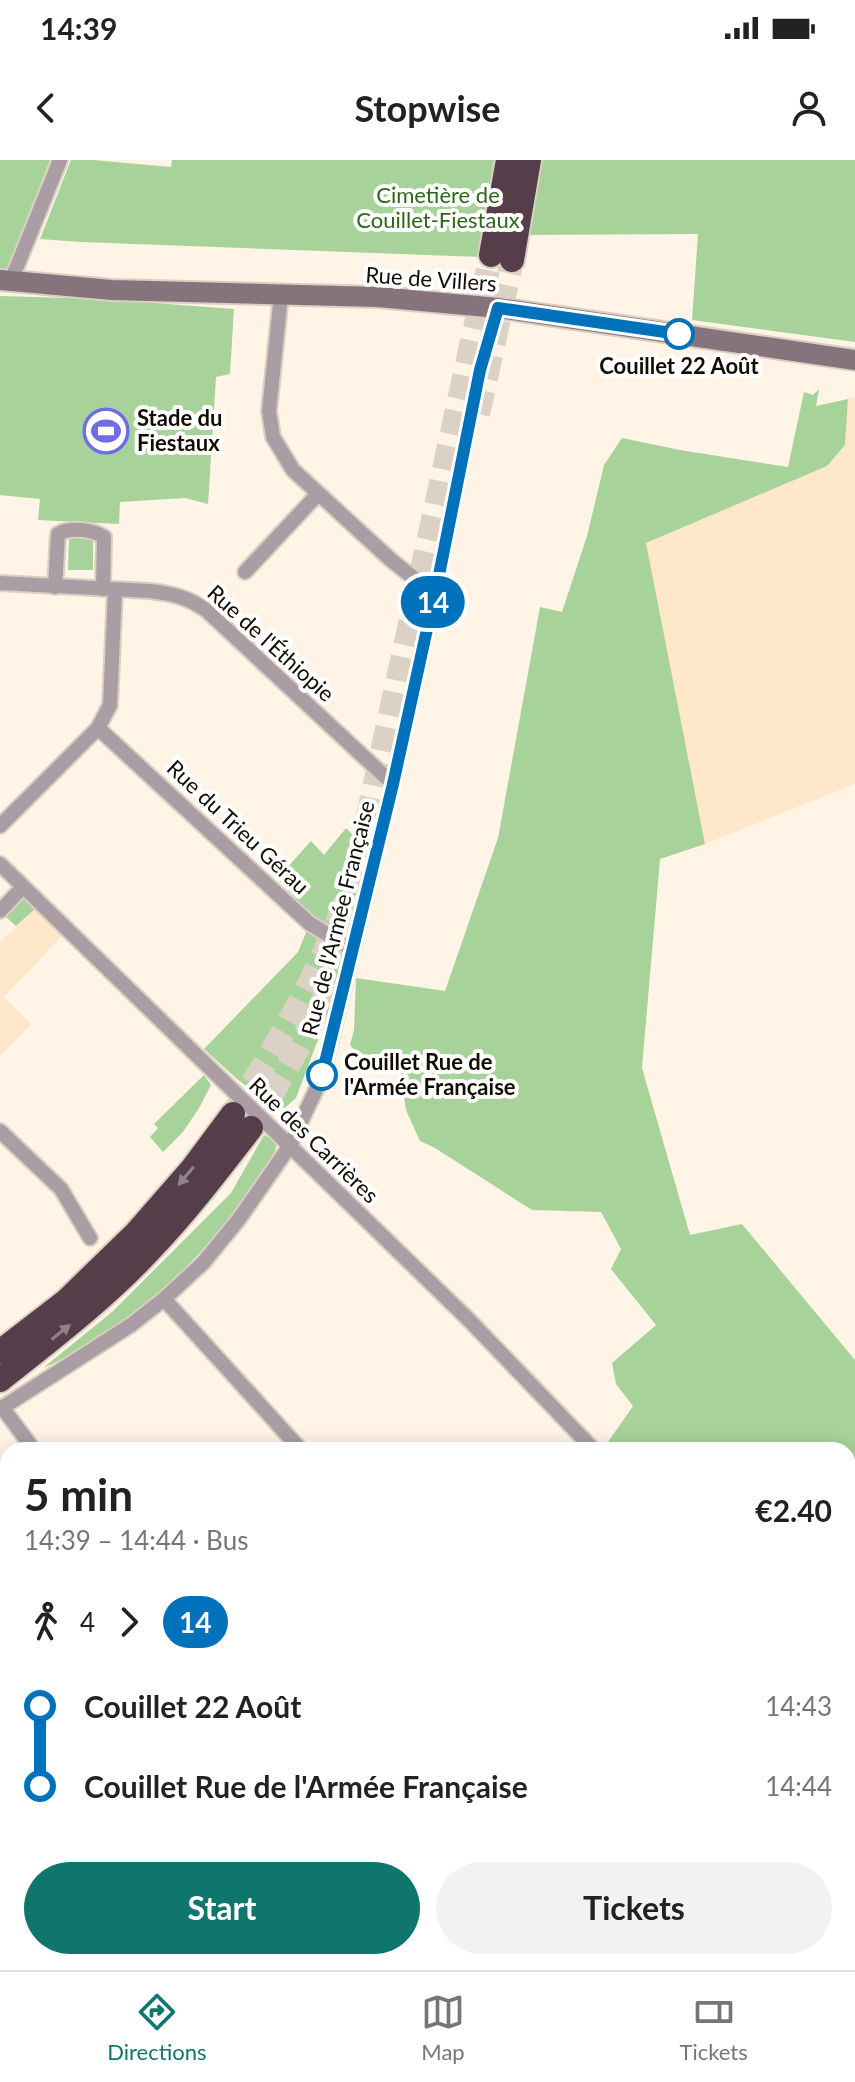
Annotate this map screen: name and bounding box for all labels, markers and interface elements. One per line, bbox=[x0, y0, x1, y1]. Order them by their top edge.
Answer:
text: 14:39 bbox=[40, 10, 117, 46]
icon: back bbox=[24, 86, 68, 130]
text: Stopwise bbox=[354, 86, 501, 130]
icon: person bbox=[787, 86, 831, 130]
park label: Cimetière de Couillet-Fiestaux bbox=[356, 181, 520, 233]
street label: Rue de Villers bbox=[365, 260, 497, 297]
marker: Couillet 22 Août bbox=[664, 319, 694, 349]
place label: Couillet 22 Août bbox=[599, 352, 760, 379]
place label: Stade du Fiestaux bbox=[137, 404, 222, 456]
sports icon: Stade du Fiestaux bbox=[82, 407, 130, 455]
line badge: 14 bbox=[397, 576, 469, 628]
street label: Rue de l'Éthiopie bbox=[202, 579, 340, 707]
text: 14 bbox=[417, 585, 449, 619]
street label: Rue du Trieu Gérau bbox=[162, 754, 315, 899]
street label: Rue de l'Armée Française bbox=[295, 798, 380, 1038]
place label: Couillet Rue de l'Armée Française bbox=[344, 1048, 516, 1100]
marker: Couillet Rue de l'Armée Française bbox=[307, 1060, 337, 1090]
street label: Rue des Carrières bbox=[244, 1071, 385, 1208]
one-way arrow bbox=[178, 1166, 195, 1186]
one-way arrow bbox=[51, 1324, 71, 1341]
text: 5 min bbox=[24, 1468, 133, 1520]
text: €2.40 bbox=[755, 1492, 832, 1528]
text: 14:39 – 14:44 · Bus bbox=[24, 1524, 248, 1556]
icon: walk bbox=[24, 1600, 68, 1644]
icon: forward bbox=[107, 1600, 151, 1644]
text: 14 bbox=[179, 1605, 212, 1639]
text: 4 bbox=[80, 1606, 95, 1638]
text: Couillet 22 Août bbox=[84, 1688, 301, 1724]
text: 14:43 bbox=[765, 1690, 832, 1722]
text: Couillet Rue de l'Armée Française bbox=[84, 1768, 528, 1804]
text: 14:44 bbox=[765, 1770, 832, 1802]
button: Start bbox=[24, 1862, 420, 1954]
button: Tickets bbox=[436, 1862, 832, 1954]
tab: Directions bbox=[107, 1990, 207, 2065]
tab: Map bbox=[421, 1990, 465, 2065]
tab: Tickets bbox=[680, 1990, 748, 2065]

